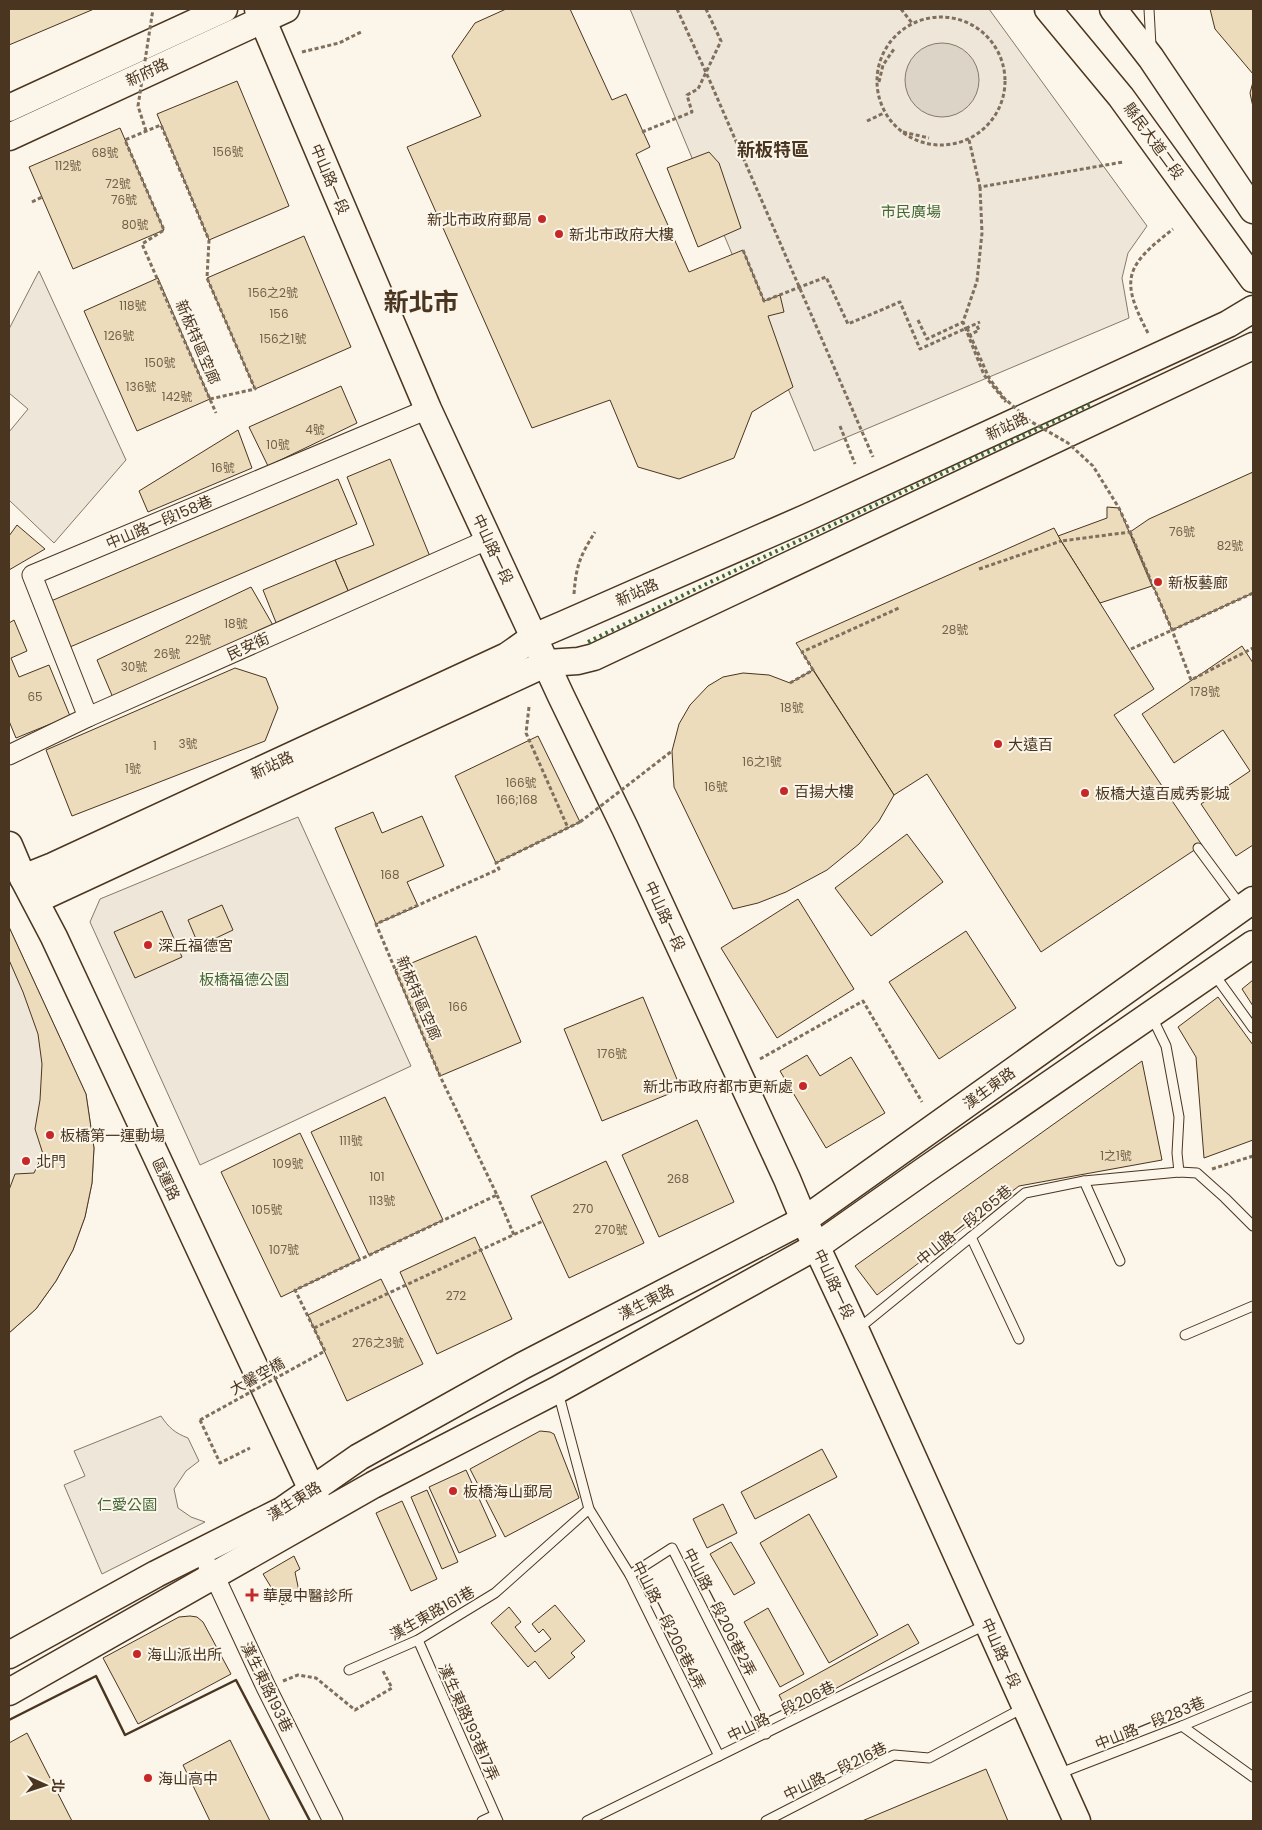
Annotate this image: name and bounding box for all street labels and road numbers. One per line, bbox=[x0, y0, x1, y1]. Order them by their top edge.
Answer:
street label: 新府路 bbox=[122, 53, 172, 91]
street label: 縣民大道二段 bbox=[1119, 98, 1189, 184]
street label: 中山路一段 bbox=[306, 140, 354, 218]
street label: 新板特區空廊 bbox=[171, 296, 225, 388]
street label: 新站路 bbox=[982, 407, 1032, 445]
street label: 中山路一段158巷 bbox=[103, 490, 215, 554]
street label: 中山路一段 bbox=[468, 511, 518, 587]
street label: 新站路 bbox=[612, 573, 662, 611]
street label: 民安街 bbox=[223, 627, 273, 665]
street label: 新站路 bbox=[247, 746, 297, 784]
street label: 中山路一段 bbox=[640, 878, 690, 954]
street label: 新板特區空廊 bbox=[392, 952, 446, 1044]
street label: 漢生東路 bbox=[959, 1062, 1019, 1114]
street label: 區運路 bbox=[147, 1154, 185, 1204]
street label: 中山路一段265巷 bbox=[912, 1180, 1016, 1270]
street label: 中山路一段 bbox=[809, 1246, 859, 1322]
street label: 漢生東路 bbox=[614, 1279, 678, 1325]
street label: 大馨空橋 bbox=[226, 1352, 288, 1400]
street label: 漢生東路 bbox=[263, 1476, 325, 1526]
street label: 中山路一段206巷2弄 bbox=[679, 1544, 761, 1680]
street label: 中山路一段206巷4弄 bbox=[627, 1557, 711, 1693]
street label: 漢生東路161巷 bbox=[386, 1581, 478, 1645]
street label: 中山路一段 bbox=[976, 1614, 1026, 1692]
street label: 漢生東路193巷 bbox=[236, 1638, 298, 1736]
street label: 漢生東路193巷17弄 bbox=[434, 1660, 504, 1784]
street label: 中山路一段206巷 bbox=[724, 1676, 838, 1746]
street label: 中山路一段283巷 bbox=[1092, 1691, 1208, 1755]
street label: 中山路一段216巷 bbox=[780, 1737, 890, 1805]

